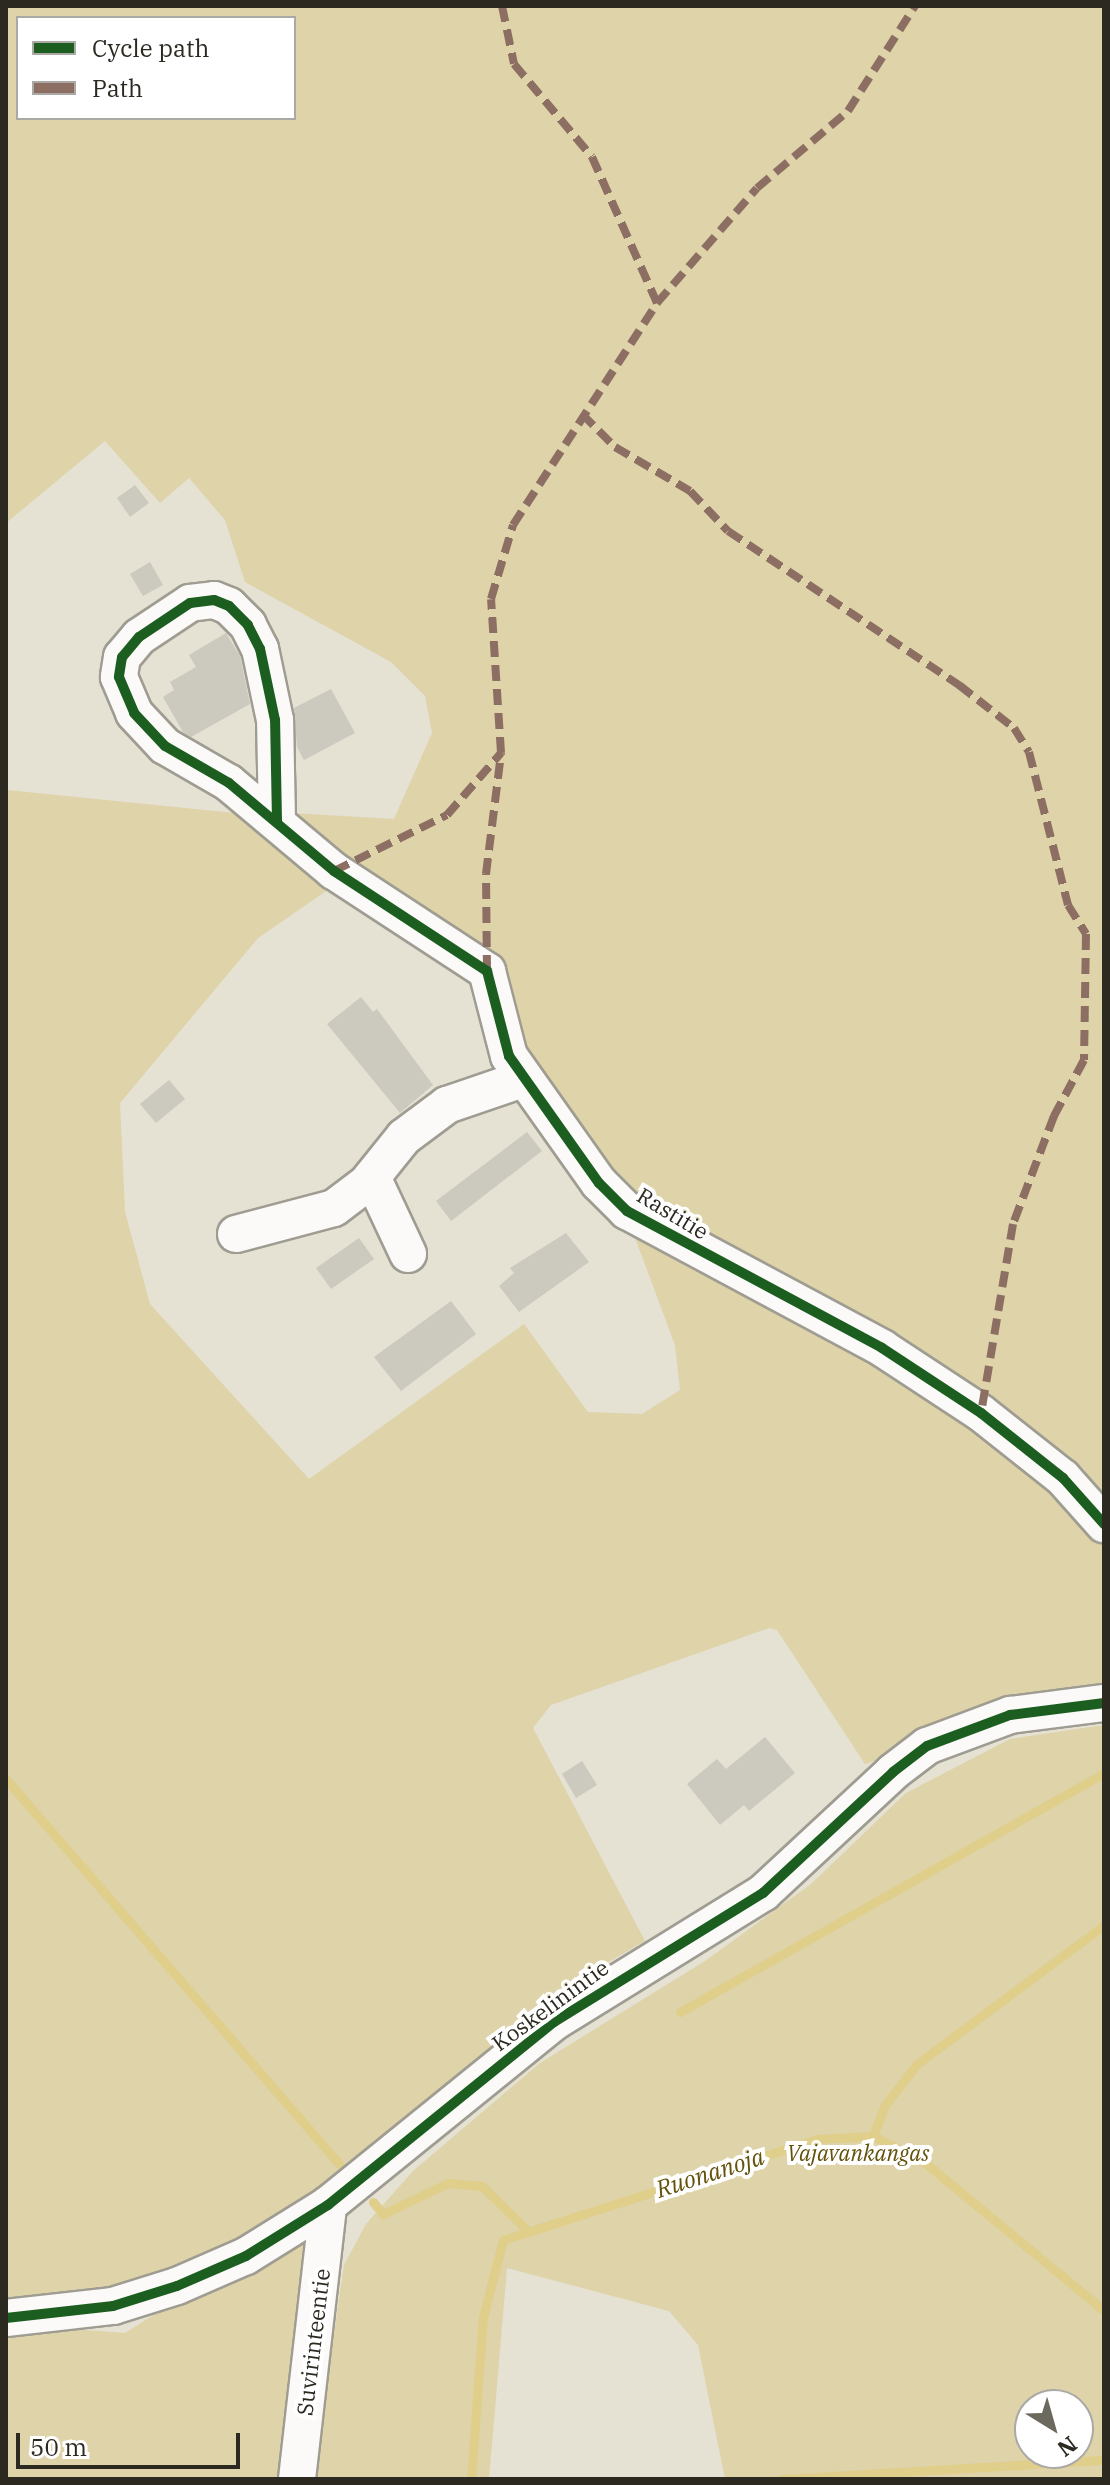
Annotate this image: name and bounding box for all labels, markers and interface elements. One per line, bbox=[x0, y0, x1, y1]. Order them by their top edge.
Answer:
legend bbox=[16, 16, 296, 120]
text: Cycle path bbox=[92, 32, 209, 64]
text: Path bbox=[92, 72, 143, 104]
street label: Rastitie bbox=[633, 1181, 713, 1245]
street label: Koskelinintie bbox=[487, 1954, 613, 2056]
park label: Vajavankangas bbox=[787, 2140, 929, 2166]
water label: Ruonanoja bbox=[652, 2142, 768, 2204]
street label: Suvirinteentie bbox=[291, 2267, 335, 2417]
north arrow bbox=[1014, 2389, 1094, 2469]
scale bar bbox=[20, 2417, 244, 2467]
text: N bbox=[1052, 2430, 1083, 2464]
text: 50 m bbox=[30, 2431, 87, 2463]

